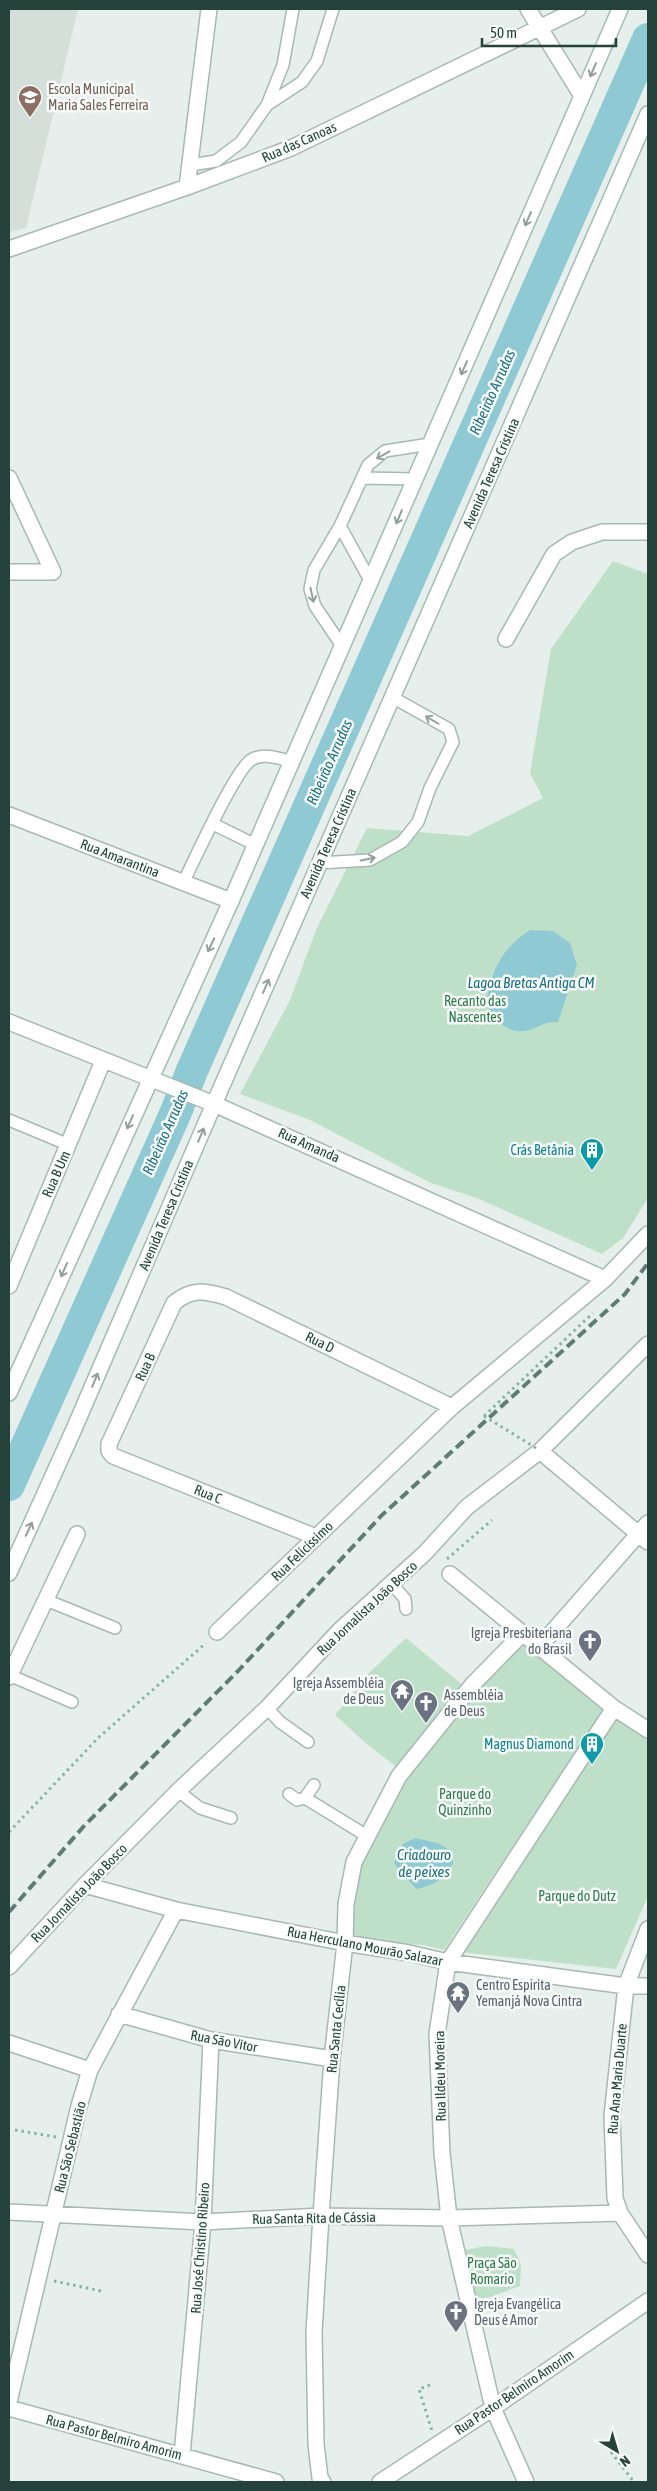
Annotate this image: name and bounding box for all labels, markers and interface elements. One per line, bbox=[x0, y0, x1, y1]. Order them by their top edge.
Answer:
scale bar bbox=[482, 15, 616, 47]
text: 50 m bbox=[490, 24, 517, 41]
one-way arrow bbox=[588, 62, 598, 77]
place label: Escola Municipal Maria Sales Ferreira bbox=[48, 81, 149, 113]
school or university icon: Escola Municipal Maria Sales Ferreira bbox=[17, 84, 43, 118]
street label: Rua das Canoas bbox=[259, 118, 339, 166]
one-way arrow bbox=[523, 211, 533, 226]
water label: Ribeirão Arrudas bbox=[466, 347, 518, 437]
one-way arrow bbox=[458, 360, 468, 375]
street label: Avenida Teresa Cristina bbox=[460, 416, 522, 530]
one-way arrow bbox=[377, 450, 391, 460]
one-way arrow bbox=[394, 509, 404, 524]
one-way arrow bbox=[308, 586, 318, 602]
one-way arrow bbox=[426, 714, 440, 724]
water label: Ribeirão Arrudas bbox=[303, 717, 355, 807]
street label: Avenida Teresa Cristina bbox=[297, 786, 359, 900]
street label: Rua Amarantina bbox=[78, 836, 162, 880]
one-way arrow bbox=[359, 853, 375, 863]
one-way arrow bbox=[205, 938, 215, 953]
water label: Lagoa Bretas Antiga CM bbox=[467, 974, 595, 991]
one-way arrow bbox=[261, 979, 271, 994]
park label: Recanto das Nascentes bbox=[444, 993, 506, 1025]
water label: Ribeirão Arrudas bbox=[139, 1087, 191, 1177]
one-way arrow bbox=[125, 1114, 135, 1129]
street label: Rua Amanda bbox=[276, 1124, 342, 1166]
one-way arrow bbox=[196, 1128, 206, 1143]
building icon: Crás Betânia bbox=[579, 1137, 605, 1171]
place label: Crás Betânia bbox=[510, 1142, 574, 1158]
street label: Rua B Um bbox=[39, 1148, 73, 1200]
street label: Avenida Teresa Cristina bbox=[135, 1157, 197, 1273]
one-way arrow bbox=[58, 1262, 68, 1277]
street label: Rua D bbox=[303, 1328, 337, 1356]
street label: Rua B bbox=[132, 1350, 158, 1383]
one-way arrow bbox=[90, 1373, 100, 1388]
street label: Rua C bbox=[192, 1481, 225, 1507]
street label: Rua Felicíssimo bbox=[268, 1518, 336, 1584]
one-way arrow bbox=[25, 1522, 35, 1537]
street label: Rua Jornalista João Bosco bbox=[314, 1557, 420, 1659]
place label: Igreja Presbiteriana do Brasil bbox=[471, 1625, 572, 1657]
church icon: Igreja Presbiteriana do Brasil bbox=[577, 1628, 603, 1662]
place label: Igreja Assembléia de Deus bbox=[293, 1675, 384, 1707]
temple icon: Igreja Assembléia de Deus bbox=[389, 1678, 415, 1712]
place label: Assembléia de Deus bbox=[444, 1687, 503, 1719]
church icon: Assembléia de Deus bbox=[413, 1690, 439, 1724]
building icon: Magnus Diamond bbox=[579, 1731, 605, 1765]
place label: Magnus Diamond bbox=[484, 1736, 574, 1752]
park label: Parque do Quinzinho bbox=[438, 1786, 492, 1818]
street label: Rua Jornalista João Bosco bbox=[28, 1840, 130, 1946]
water label: Criadouro de peixes bbox=[397, 1846, 451, 1880]
park label: Parque do Dutz bbox=[538, 1888, 616, 1904]
street label: Rua Herculano Mourão Salazar bbox=[286, 1923, 445, 1969]
place label: Centro Espirita Yemanjá Nova Cintra bbox=[476, 1977, 582, 2009]
temple icon: Centro Espirita Yemanjá Nova Cintra bbox=[445, 1980, 471, 2014]
street label: Rua Santa Cecília bbox=[323, 1984, 349, 2074]
street label: Rua Ana Maria Duarte bbox=[604, 2023, 630, 2135]
street label: Rua São Vitor bbox=[189, 2027, 260, 2055]
street label: Rua Ildeu Moreira bbox=[431, 2030, 449, 2122]
street label: Rua São Sebastião bbox=[51, 2100, 89, 2194]
street label: Rua José Christino Ribeiro bbox=[187, 2182, 213, 2314]
street label: Rua Santa Rita de Cássia bbox=[252, 2209, 376, 2227]
park label: Praça São Romario bbox=[467, 2255, 517, 2287]
place label: Igreja Evangélica Deus é Amor bbox=[474, 2296, 561, 2328]
church icon: Igreja Evangélica Deus é Amor bbox=[443, 2299, 469, 2333]
street label: Rua Pastor Belmiro Amorim bbox=[451, 2346, 577, 2438]
street label: Rua Pastor Belmiro Amorim bbox=[44, 2411, 184, 2463]
north arrow bbox=[592, 2426, 642, 2476]
text: N bbox=[617, 2452, 633, 2470]

